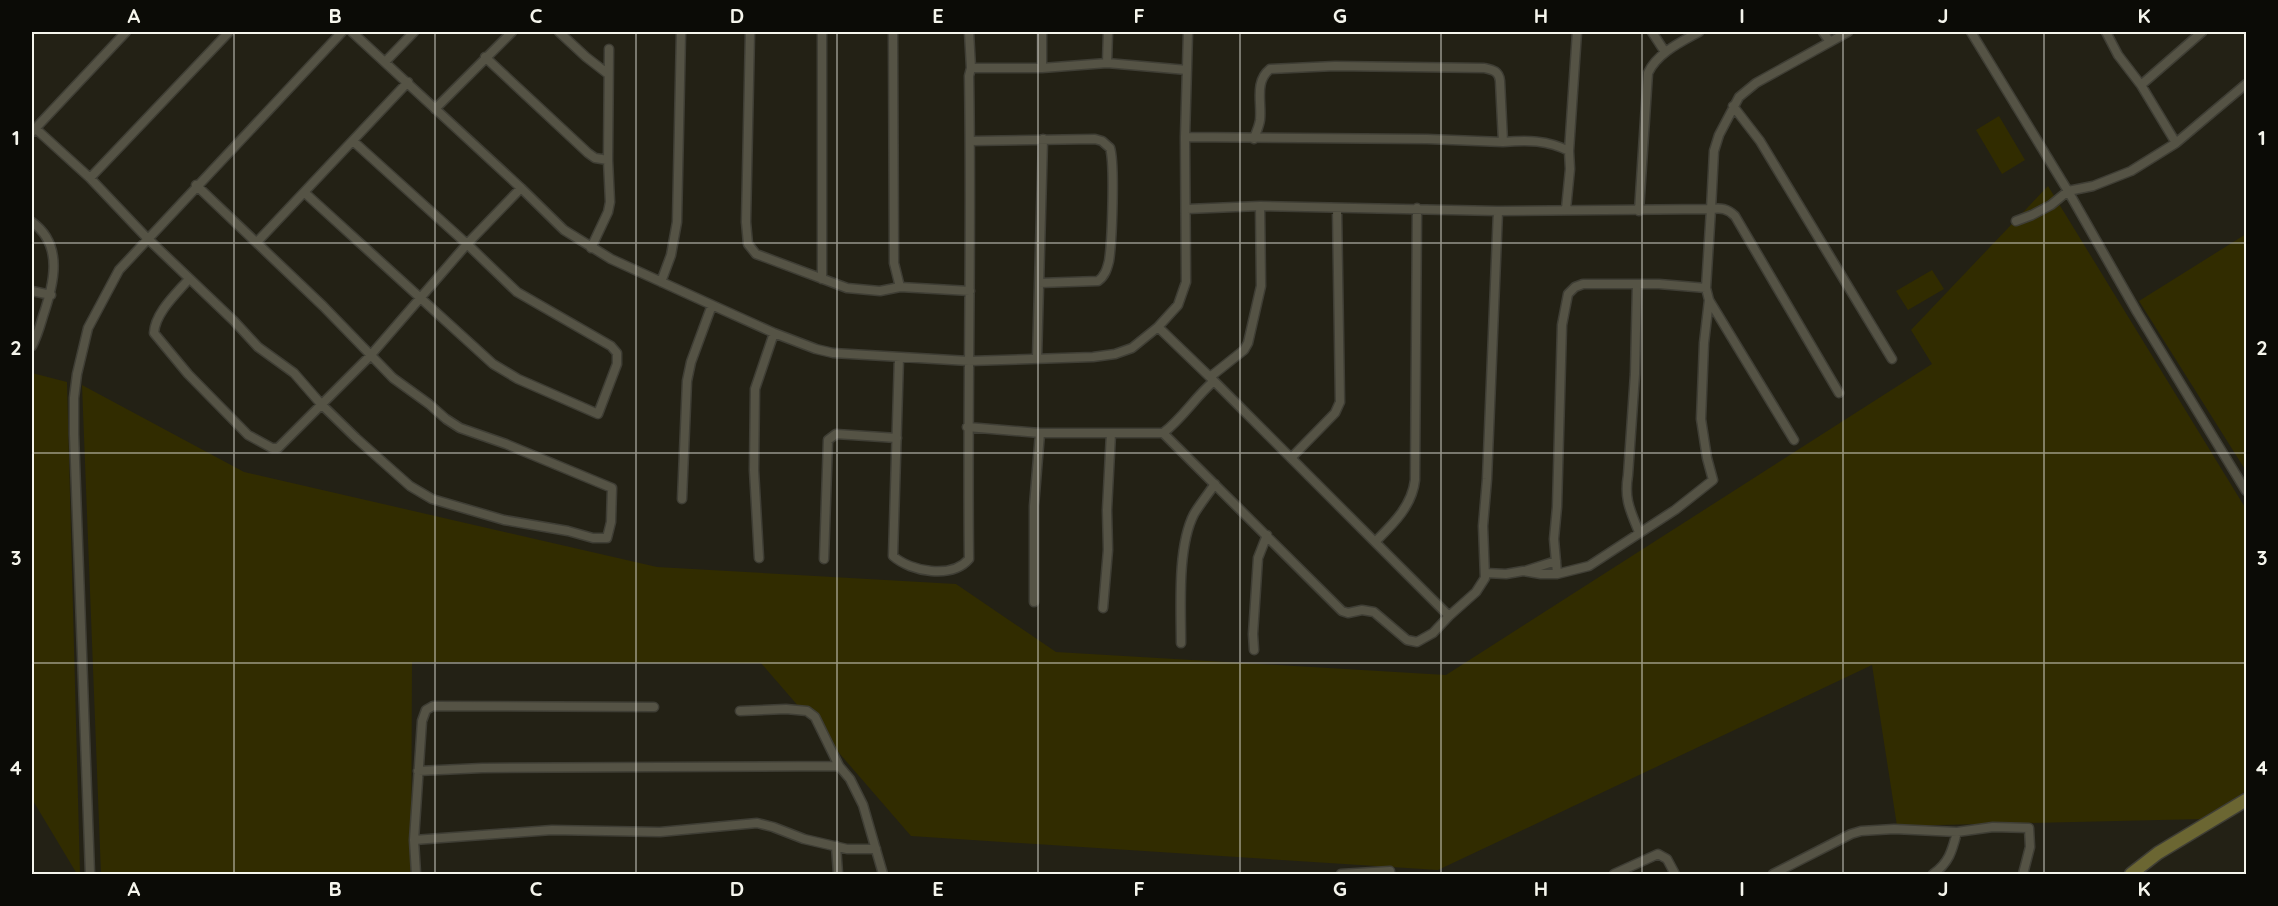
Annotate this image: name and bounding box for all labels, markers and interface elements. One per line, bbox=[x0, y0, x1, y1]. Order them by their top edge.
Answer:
text: A bbox=[128, 3, 141, 28]
text: B bbox=[328, 3, 342, 28]
text: C bbox=[530, 3, 543, 28]
text: D bbox=[730, 3, 744, 28]
text: E bbox=[932, 3, 944, 28]
text: F bbox=[1133, 3, 1145, 28]
text: G bbox=[1333, 3, 1347, 28]
text: H bbox=[1534, 3, 1548, 28]
text: I bbox=[1739, 3, 1745, 28]
text: J bbox=[1937, 3, 1949, 28]
text: K bbox=[2137, 3, 2151, 28]
text: 1 bbox=[12, 125, 20, 150]
text: 1 bbox=[2258, 125, 2266, 150]
text: 2 bbox=[10, 335, 22, 360]
text: 2 bbox=[2256, 335, 2268, 360]
text: 3 bbox=[11, 545, 21, 570]
text: 3 bbox=[2257, 545, 2267, 570]
text: 4 bbox=[10, 755, 22, 780]
text: 4 bbox=[2256, 755, 2268, 780]
text: A bbox=[128, 876, 141, 901]
text: B bbox=[328, 876, 342, 901]
text: C bbox=[530, 876, 543, 901]
text: D bbox=[730, 876, 744, 901]
text: E bbox=[932, 876, 944, 901]
text: F bbox=[1133, 876, 1145, 901]
text: G bbox=[1333, 876, 1347, 901]
text: H bbox=[1534, 876, 1548, 901]
text: I bbox=[1739, 876, 1745, 901]
text: J bbox=[1937, 876, 1949, 901]
text: K bbox=[2137, 876, 2151, 901]

